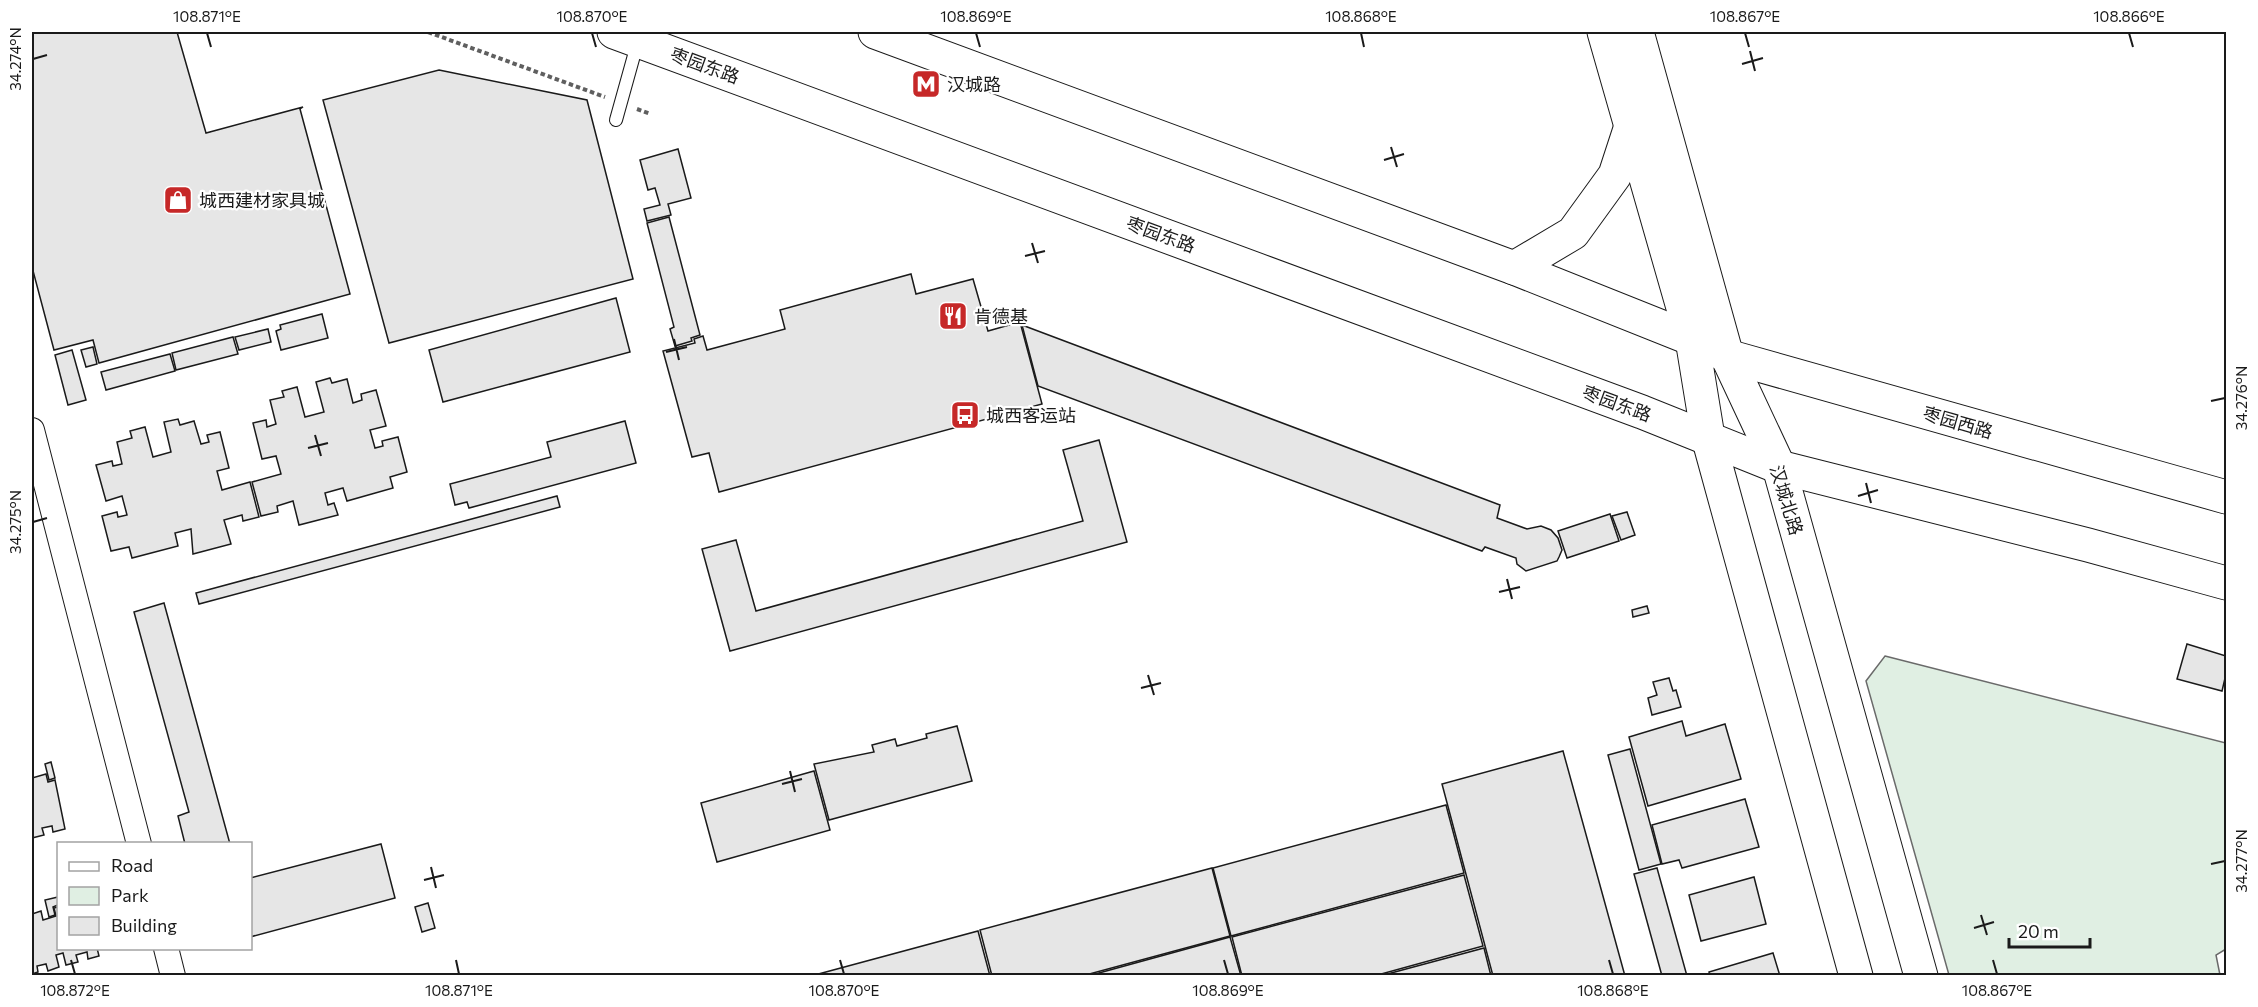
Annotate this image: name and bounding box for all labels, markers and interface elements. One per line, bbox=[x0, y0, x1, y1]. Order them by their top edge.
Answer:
text: 108.871°E bbox=[173, 7, 241, 25]
text: 108.870°E bbox=[557, 7, 628, 25]
text: 108.869°E bbox=[940, 7, 1012, 25]
text: 108.868°E bbox=[1325, 7, 1397, 25]
text: 108.867°E bbox=[1710, 7, 1780, 25]
text: 108.866°E bbox=[2093, 7, 2165, 25]
text: 34.274°N bbox=[6, 27, 24, 91]
street label: 枣园东路 bbox=[667, 42, 743, 88]
metro station icon: 汉城路 bbox=[910, 68, 942, 100]
place label: 汉城路 bbox=[947, 73, 1001, 95]
shop icon: 城西建材家具城 bbox=[162, 184, 194, 216]
place label: 城西建材家具城 bbox=[199, 189, 325, 211]
street label: 枣园东路 bbox=[1123, 211, 1199, 257]
restaurant icon: 肯德基 bbox=[937, 300, 969, 332]
place label: 肯德基 bbox=[974, 305, 1028, 327]
text: 34.276°N bbox=[2232, 366, 2250, 430]
street label: 枣园东路 bbox=[1579, 380, 1655, 426]
bus stop icon: 城西客运站 bbox=[949, 399, 981, 431]
street label: 枣园西路 bbox=[1920, 402, 1996, 442]
place label: 城西客运站 bbox=[986, 404, 1076, 426]
street label: 汉城北路 bbox=[1766, 462, 1808, 538]
text: 34.275°N bbox=[6, 490, 24, 554]
text: 34.277°N bbox=[2232, 829, 2250, 893]
legend bbox=[57, 842, 252, 950]
text: Road bbox=[111, 854, 153, 876]
text: Park bbox=[111, 884, 149, 906]
scale bar bbox=[2009, 911, 2090, 949]
text: Building bbox=[111, 914, 177, 936]
text: 20 m bbox=[2018, 920, 2059, 942]
text: 108.872°E bbox=[40, 981, 110, 999]
text: 108.871°E bbox=[425, 981, 493, 999]
text: 108.870°E bbox=[809, 981, 880, 999]
text: 108.869°E bbox=[1192, 981, 1264, 999]
text: 108.868°E bbox=[1577, 981, 1649, 999]
text: 108.867°E bbox=[1962, 981, 2032, 999]

